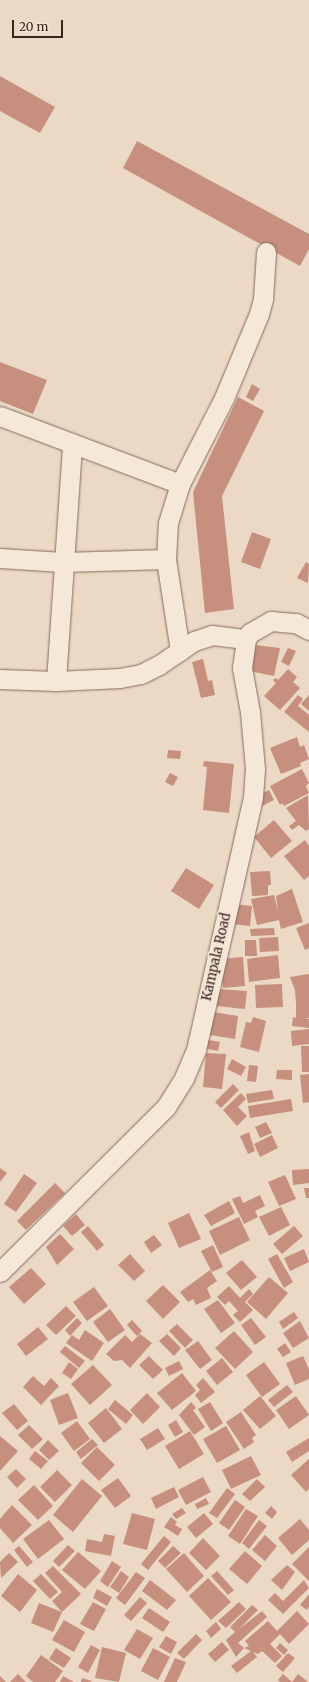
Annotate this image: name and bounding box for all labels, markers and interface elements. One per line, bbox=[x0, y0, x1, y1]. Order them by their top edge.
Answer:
scale bar bbox=[14, 12, 65, 38]
text: 20 m bbox=[19, 19, 48, 34]
street label: Kampala Road bbox=[199, 912, 235, 1002]

